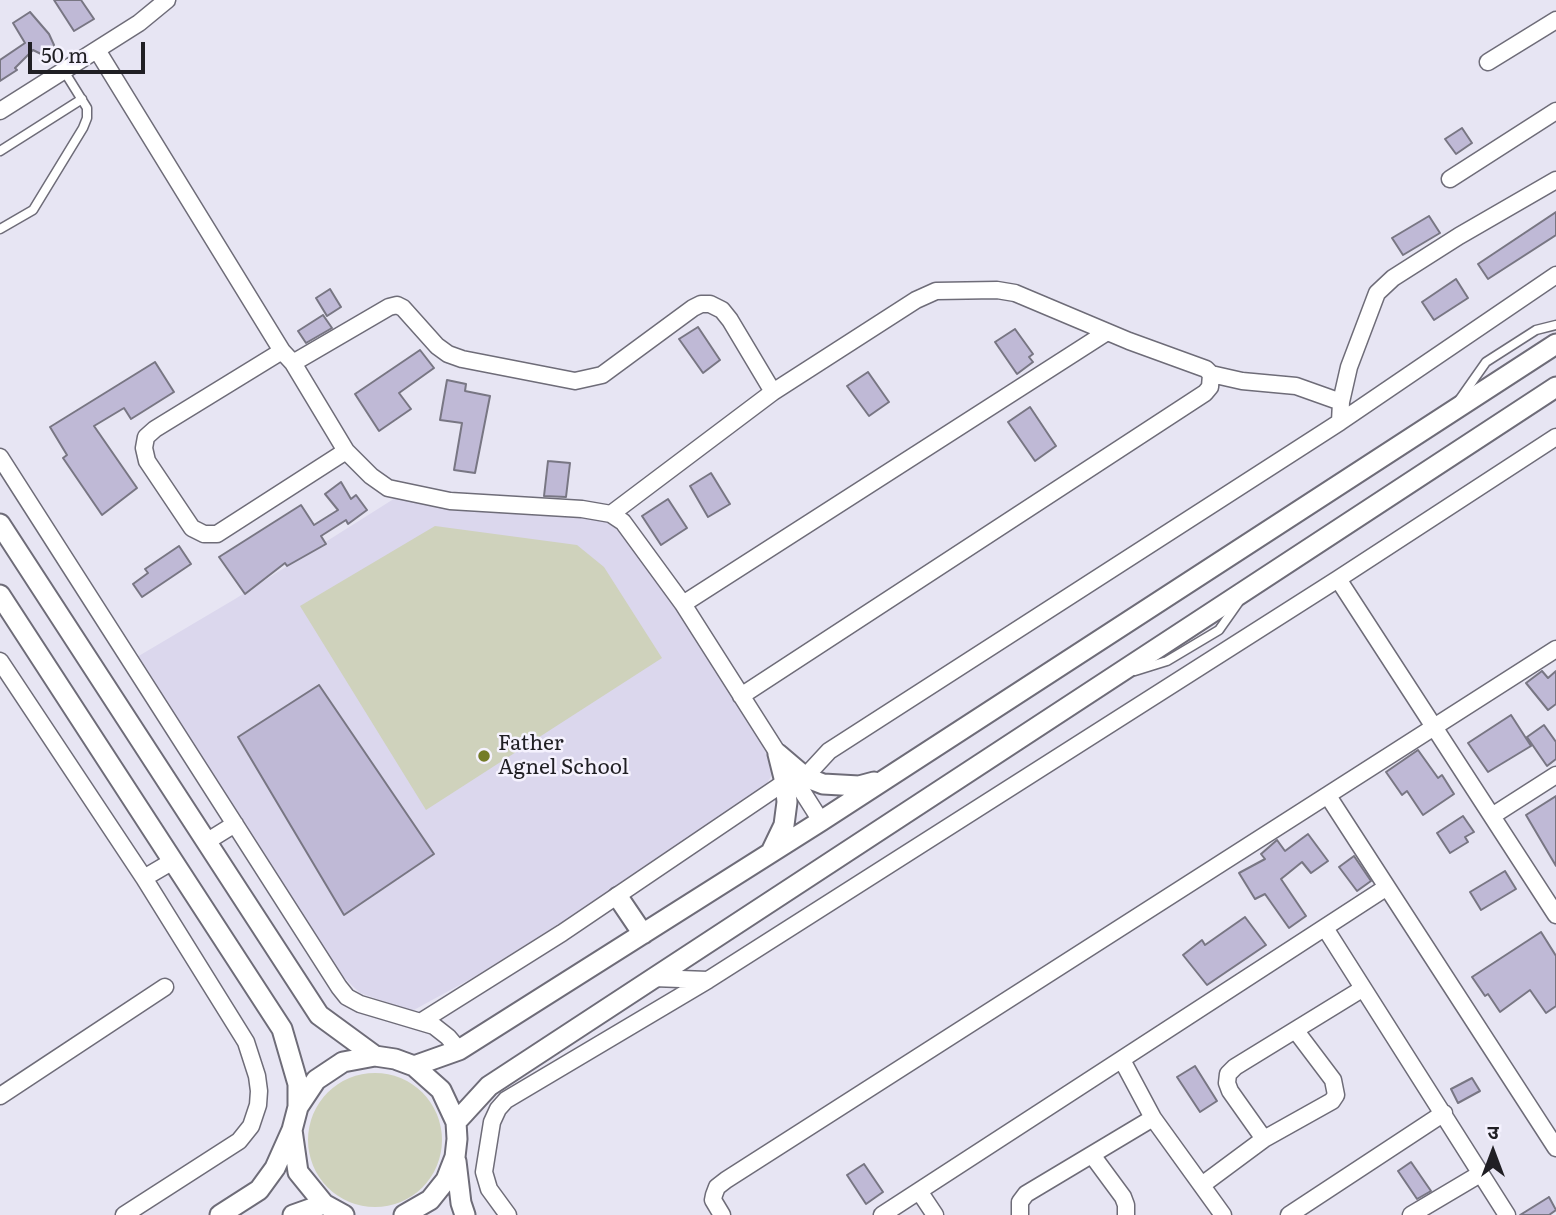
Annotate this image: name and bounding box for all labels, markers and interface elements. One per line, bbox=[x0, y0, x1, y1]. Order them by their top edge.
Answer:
scale bar bbox=[32, 28, 149, 72]
text: 50 m bbox=[41, 38, 88, 69]
place label: Father Agnel School bbox=[498, 731, 629, 781]
marker: Father Agnel School bbox=[476, 748, 492, 764]
north arrow bbox=[1458, 1117, 1528, 1187]
text: उ bbox=[1487, 1117, 1499, 1145]

